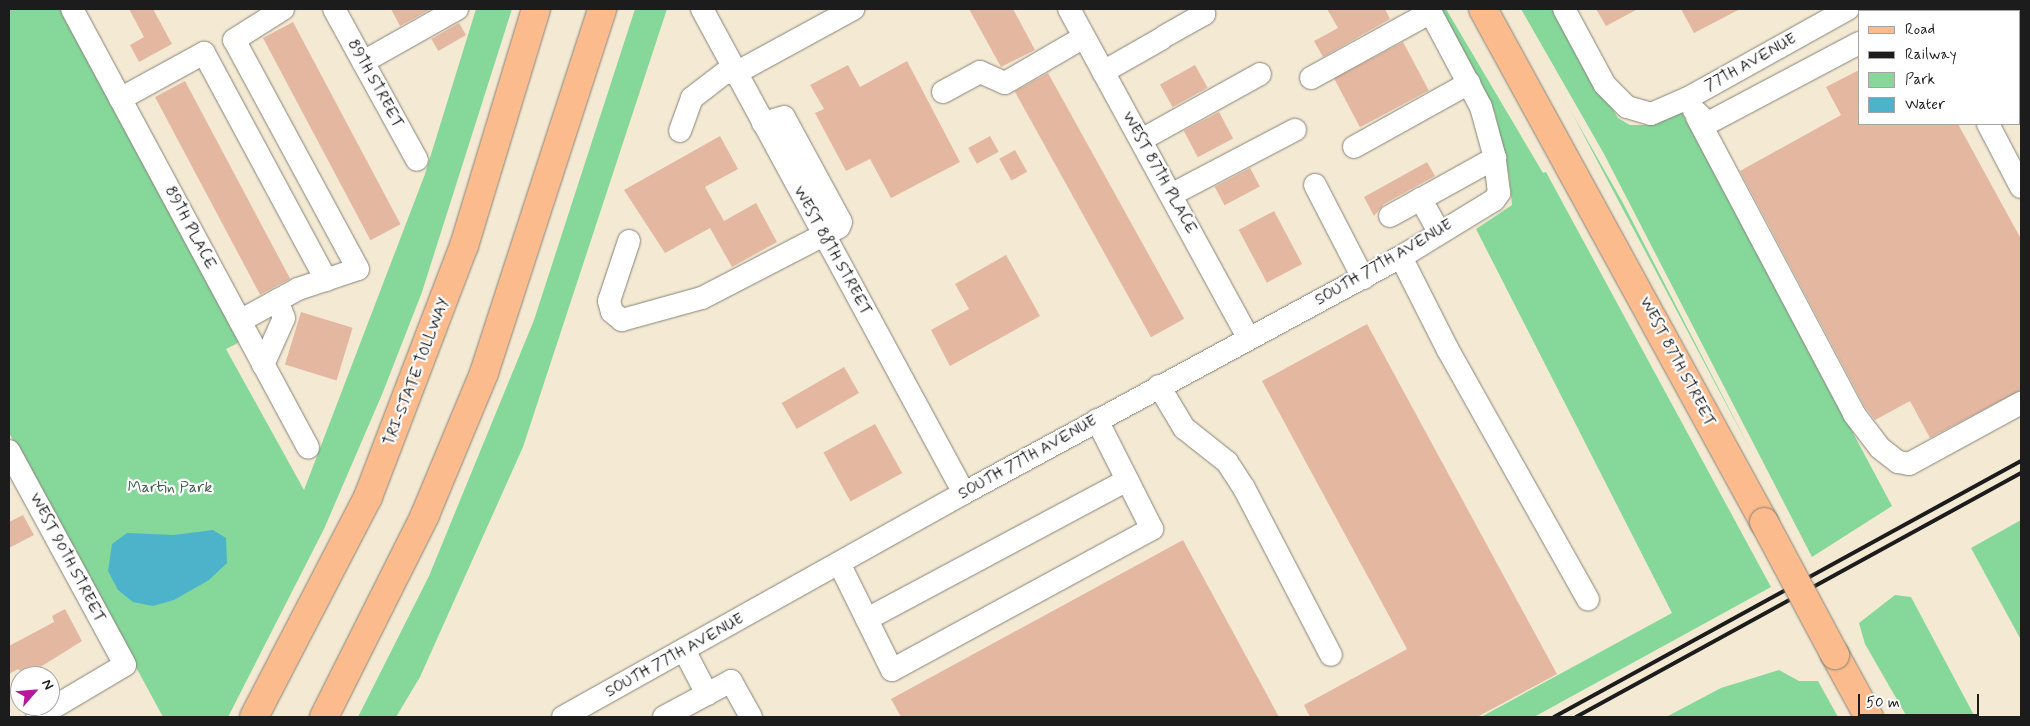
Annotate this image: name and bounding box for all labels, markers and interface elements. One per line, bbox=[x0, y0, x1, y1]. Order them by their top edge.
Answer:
legend bbox=[1858, 10, 2020, 125]
text: Road bbox=[1905, 20, 1935, 40]
street label: 77TH AVENUE bbox=[1702, 30, 1800, 96]
street label: 89TH STREET bbox=[342, 35, 408, 133]
text: Railway bbox=[1905, 45, 1957, 65]
text: Park bbox=[1905, 70, 1935, 90]
text: Water bbox=[1905, 95, 1945, 115]
street label: WEST 87TH PLACE bbox=[1118, 109, 1200, 237]
street label: WEST 88TH STREET bbox=[788, 182, 876, 320]
street label: 89TH PLACE bbox=[160, 184, 220, 272]
street label: SOUTH 77TH AVENUE bbox=[1312, 216, 1456, 310]
street label: WEST 87TH STREET bbox=[1634, 293, 1720, 431]
street label: TRI-STATE TOLLWAY bbox=[380, 295, 454, 449]
street label: SOUTH 77TH AVENUE bbox=[955, 412, 1101, 504]
park label: Martin Park bbox=[128, 478, 212, 498]
street label: WEST 90TH STREET bbox=[24, 489, 110, 627]
street label: SOUTH 77TH AVENUE bbox=[602, 610, 748, 702]
north arrow bbox=[10, 666, 60, 716]
text: N bbox=[37, 676, 58, 693]
scale bar bbox=[1860, 684, 1981, 716]
text: 50 m bbox=[1866, 693, 1900, 713]

